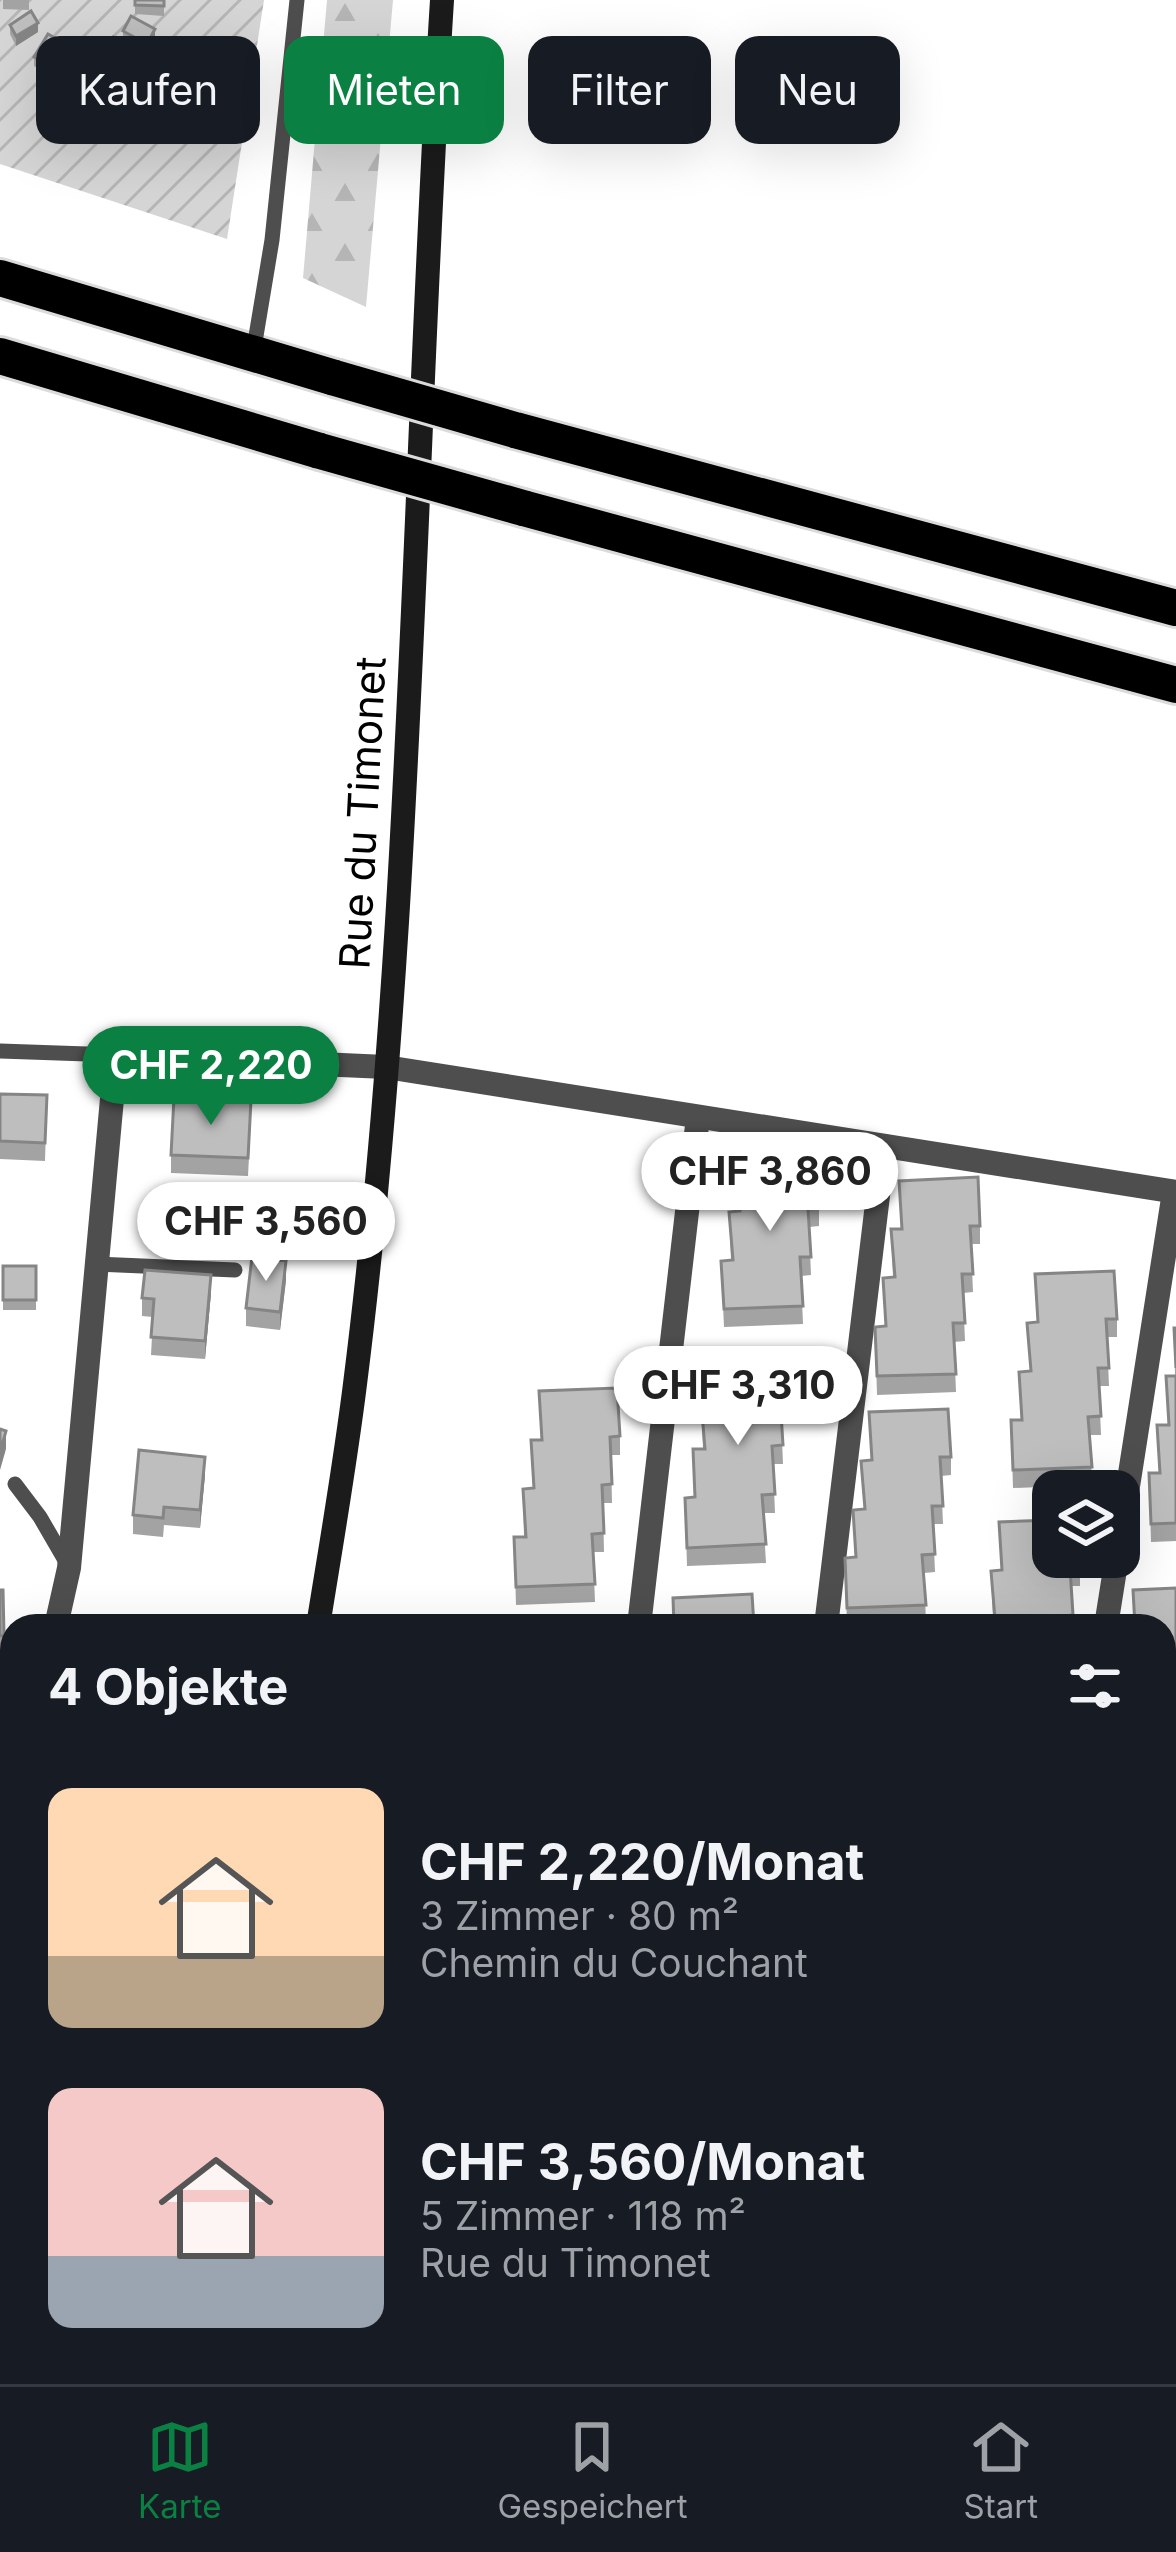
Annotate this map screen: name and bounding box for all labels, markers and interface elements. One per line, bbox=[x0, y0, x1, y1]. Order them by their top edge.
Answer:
chip: Kaufen bbox=[36, 36, 260, 144]
chip: Mieten bbox=[284, 36, 504, 144]
chip: Filter bbox=[528, 36, 711, 144]
chip: Neu bbox=[735, 36, 900, 144]
street label: Rue du Timonet bbox=[328, 655, 396, 971]
pin: CHF 2,220 bbox=[74, 1026, 348, 1128]
text: CHF 2,220 bbox=[109, 1041, 313, 1088]
pin: CHF 3,860 bbox=[633, 1132, 907, 1234]
text: CHF 3,860 bbox=[668, 1147, 872, 1194]
pin: CHF 3,560 bbox=[129, 1182, 403, 1284]
text: CHF 3,560 bbox=[164, 1197, 368, 1244]
pin: CHF 3,310 bbox=[601, 1346, 875, 1448]
text: CHF 3,310 bbox=[641, 1361, 835, 1408]
map controls bbox=[1032, 1470, 1140, 1578]
button: layers bbox=[1032, 1470, 1140, 1578]
icon: filters bbox=[1062, 1653, 1128, 1719]
text: 4 Objekte bbox=[48, 1656, 288, 1717]
text: CHF 2,220/Monat bbox=[420, 1831, 864, 1892]
icon: home bbox=[144, 1836, 288, 1980]
text: 3 Zimmer · 80 m² bbox=[420, 1892, 739, 1939]
text: Chemin du Couchant bbox=[420, 1939, 808, 1986]
text: CHF 3,560/Monat bbox=[420, 2131, 865, 2192]
icon: home bbox=[144, 2136, 288, 2280]
text: 5 Zimmer · 118 m² bbox=[420, 2192, 746, 2239]
text: Rue du Timonet bbox=[420, 2239, 710, 2286]
tab: Karte bbox=[138, 2414, 221, 2526]
tab: Gespeichert bbox=[497, 2414, 687, 2526]
tab: Start bbox=[964, 2414, 1038, 2526]

